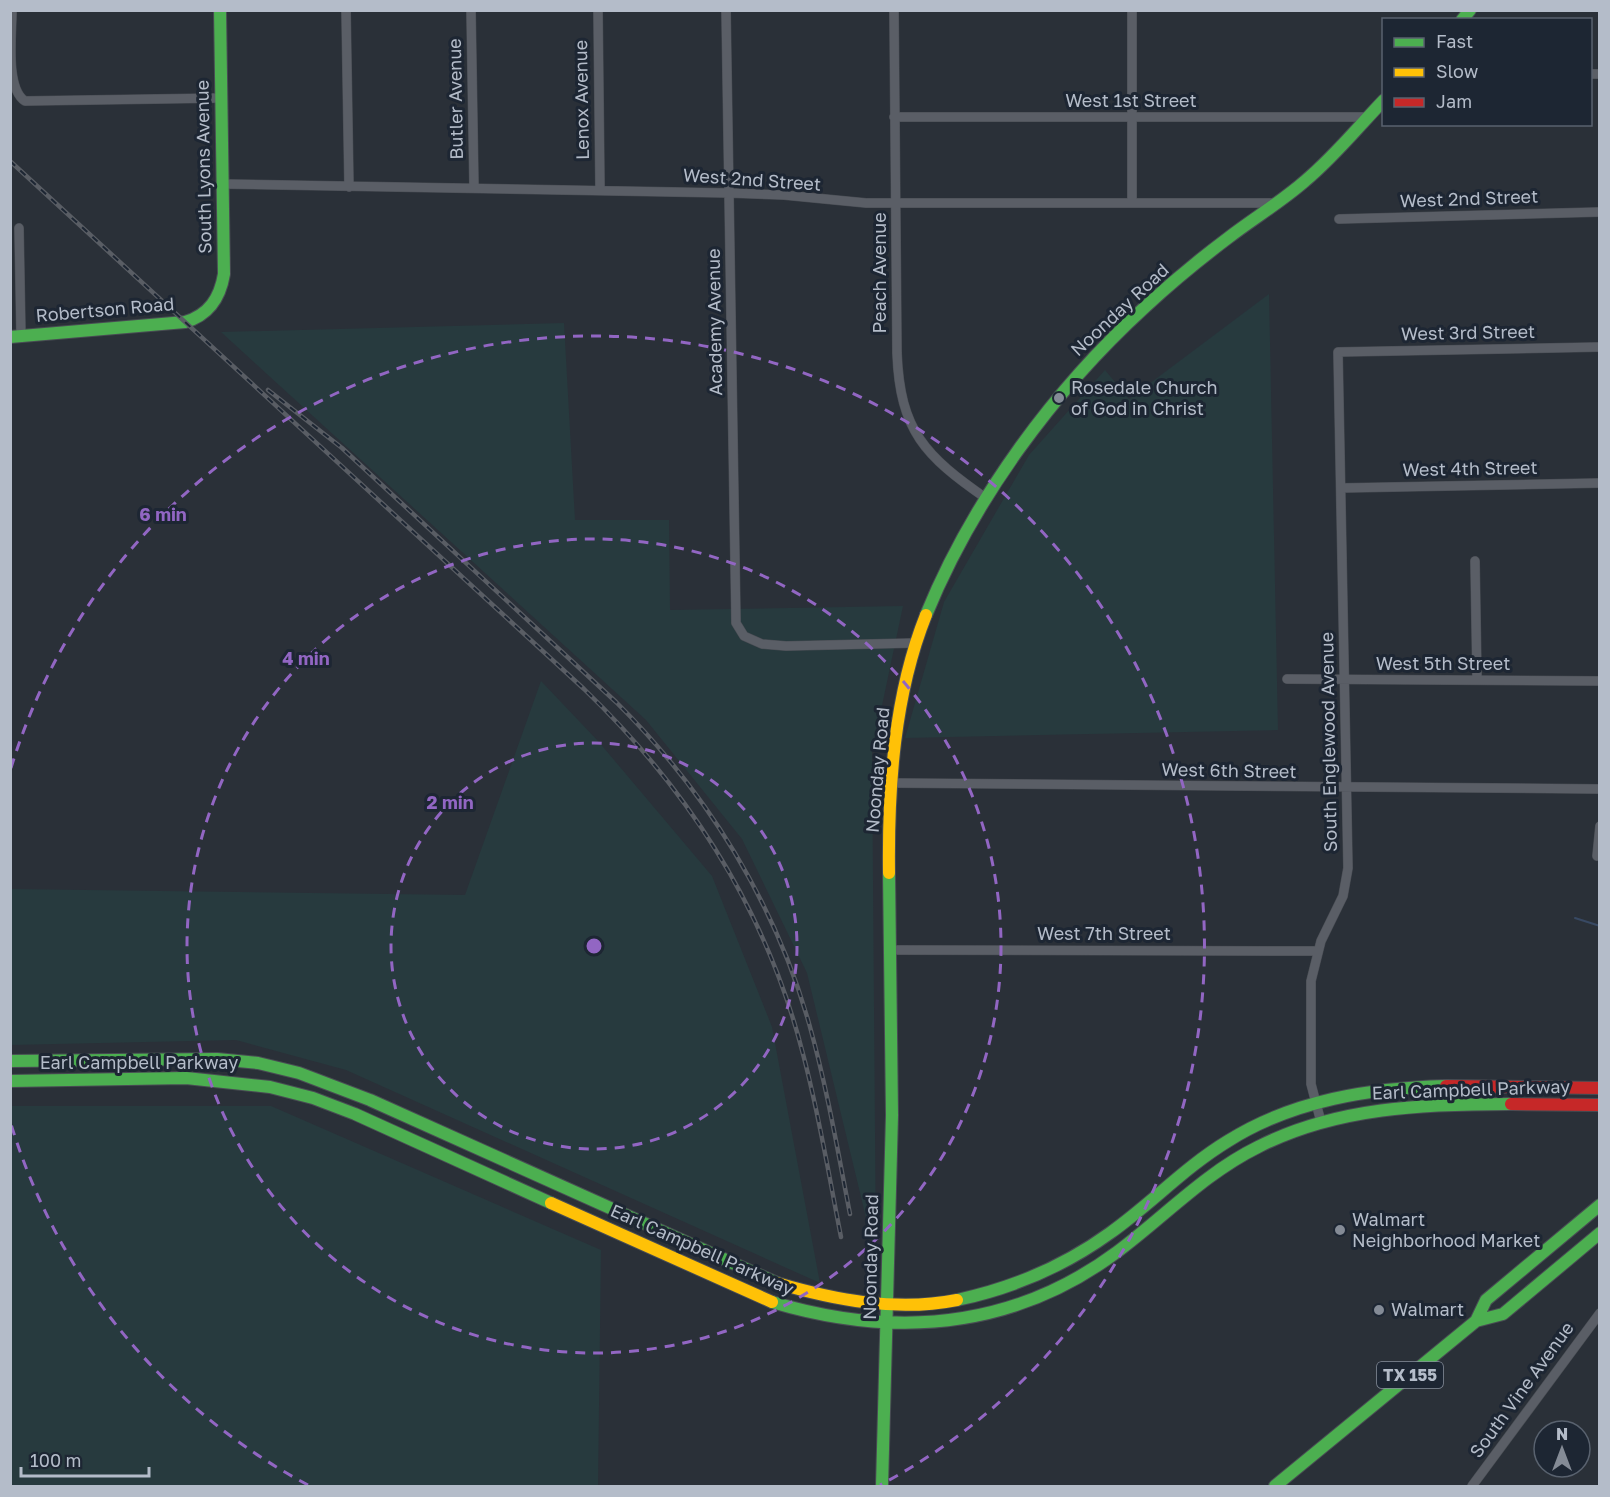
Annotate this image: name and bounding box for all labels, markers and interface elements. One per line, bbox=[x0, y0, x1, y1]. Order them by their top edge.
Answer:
legend bbox=[1382, 18, 1592, 126]
text: Fast bbox=[1436, 30, 1473, 52]
street label: Butler Avenue bbox=[443, 38, 467, 160]
street label: Lenox Avenue bbox=[569, 40, 593, 160]
text: Slow bbox=[1436, 60, 1479, 82]
street label: South Lyons Avenue bbox=[190, 80, 216, 254]
street label: West 1st Street bbox=[1065, 89, 1197, 111]
text: Jam bbox=[1436, 90, 1472, 112]
street label: West 2nd Street bbox=[682, 163, 822, 195]
street label: West 2nd Street bbox=[1399, 185, 1539, 211]
street label: Peach Avenue bbox=[868, 212, 890, 334]
street label: Academy Avenue bbox=[702, 248, 726, 396]
street label: Noonday Road bbox=[1066, 258, 1173, 360]
street label: Robertson Road bbox=[35, 292, 175, 326]
street label: West 3rd Street bbox=[1401, 320, 1535, 344]
place label: Rosedale Church of God in Christ bbox=[1071, 376, 1218, 419]
marker: Rosedale Church of God in Christ bbox=[1052, 391, 1066, 405]
street label: West 4th Street bbox=[1402, 456, 1538, 480]
text: 6 min bbox=[139, 503, 187, 525]
street label: South Englewood Avenue bbox=[1315, 632, 1341, 852]
text: 4 min bbox=[282, 647, 330, 669]
street label: West 5th Street bbox=[1376, 652, 1510, 674]
street label: Noonday Road bbox=[861, 706, 893, 834]
street label: West 6th Street bbox=[1161, 758, 1297, 782]
text: 2 min bbox=[426, 791, 474, 813]
street label: West 7th Street bbox=[1037, 922, 1171, 944]
centre of rings bbox=[584, 936, 604, 956]
street label: Earl Campbell Parkway bbox=[40, 1051, 238, 1073]
street label: Earl Campbell Parkway bbox=[1371, 1075, 1571, 1103]
street label: Noonday Road bbox=[858, 1194, 882, 1320]
street label: Earl Campbell Parkway bbox=[607, 1199, 798, 1299]
place label: Walmart Neighborhood Market bbox=[1352, 1208, 1540, 1251]
marker: Walmart Neighborhood Market bbox=[1333, 1223, 1347, 1237]
place label: Walmart bbox=[1391, 1298, 1464, 1320]
marker: Walmart bbox=[1372, 1303, 1386, 1317]
street label: South Vine Avenue bbox=[1465, 1317, 1578, 1462]
road number: TX 155 bbox=[1377, 1362, 1443, 1388]
north arrow bbox=[1532, 1419, 1592, 1479]
text: N bbox=[1556, 1424, 1568, 1444]
scale bar bbox=[21, 1440, 148, 1478]
text: 100 m bbox=[30, 1449, 81, 1471]

